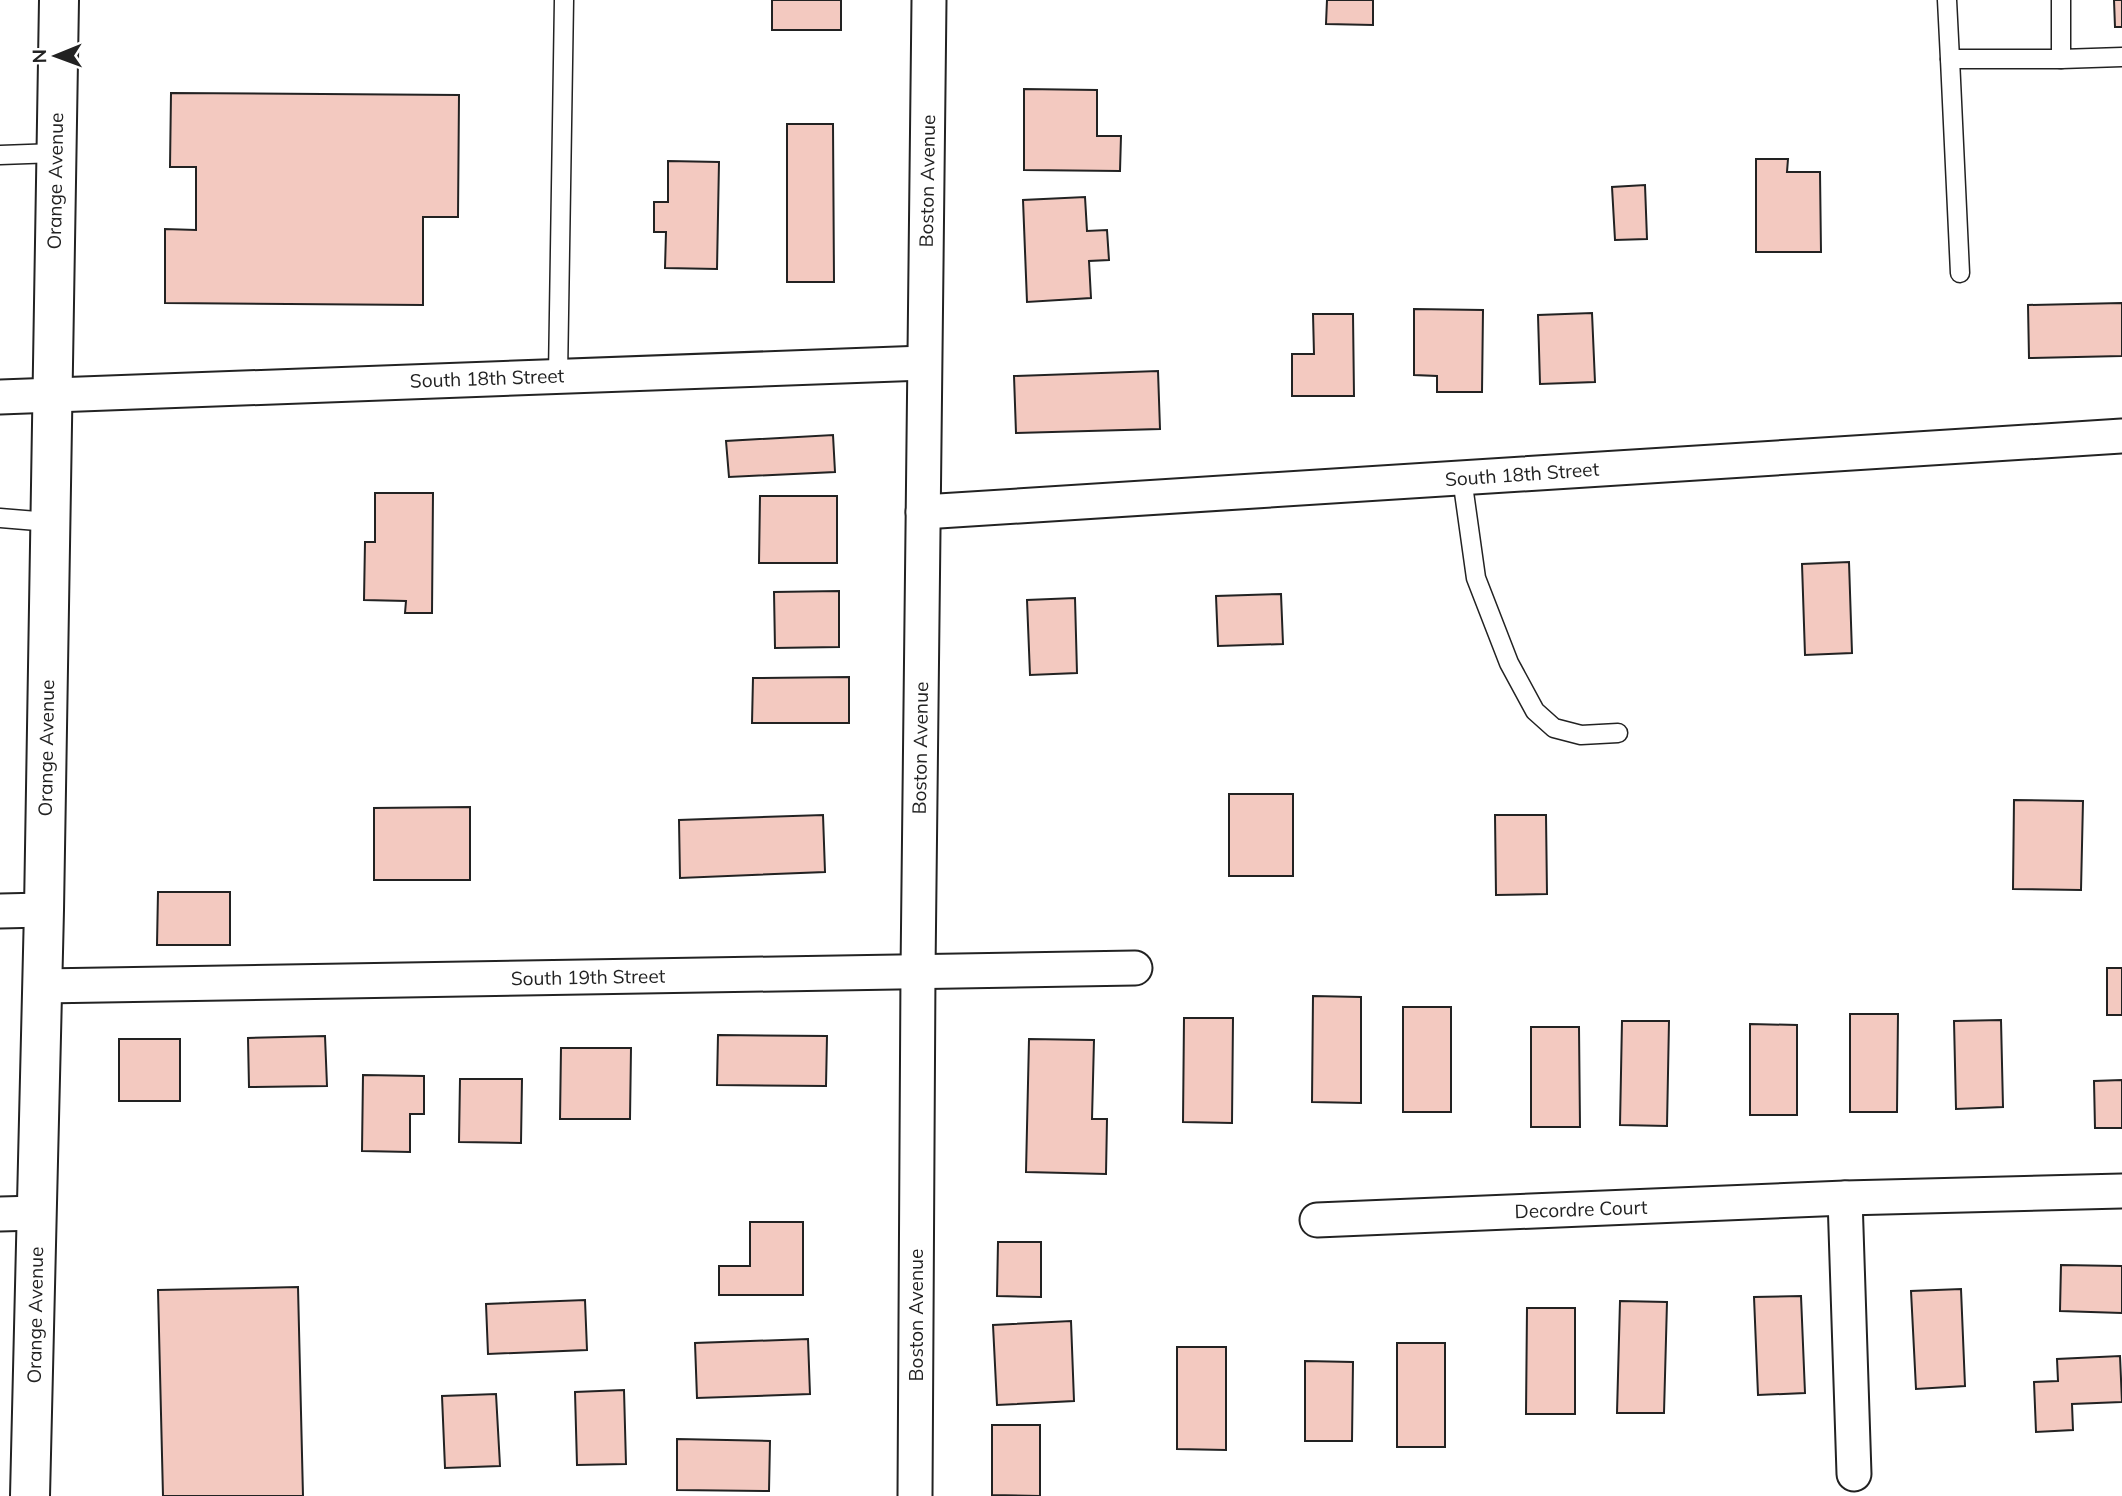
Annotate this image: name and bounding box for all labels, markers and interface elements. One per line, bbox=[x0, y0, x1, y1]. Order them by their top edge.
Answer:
north arrow bbox=[21, 21, 91, 91]
text: N bbox=[27, 49, 51, 64]
street label: Orange Avenue bbox=[42, 112, 68, 250]
street label: Boston Avenue bbox=[914, 114, 940, 248]
street label: South 18th Street bbox=[409, 363, 565, 393]
street label: South 18th Street bbox=[1444, 457, 1600, 491]
street label: Orange Avenue bbox=[33, 679, 59, 817]
street label: Boston Avenue bbox=[907, 681, 933, 815]
street label: South 19th Street bbox=[511, 964, 666, 990]
street label: Decordre Court bbox=[1514, 1195, 1648, 1223]
street label: Orange Avenue bbox=[22, 1246, 48, 1384]
street label: Boston Avenue bbox=[904, 1249, 928, 1381]

